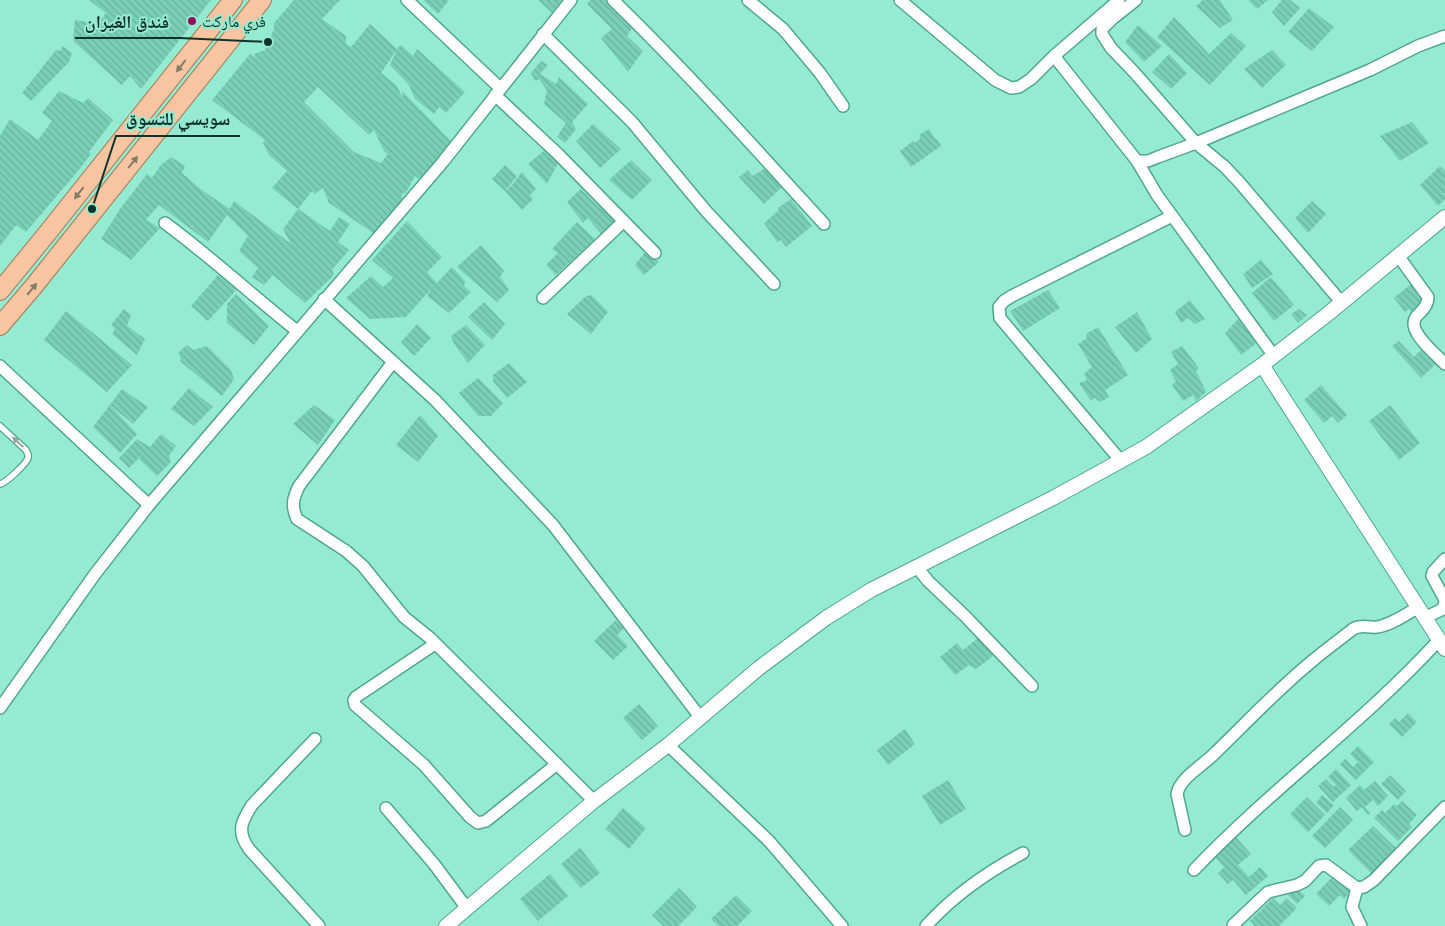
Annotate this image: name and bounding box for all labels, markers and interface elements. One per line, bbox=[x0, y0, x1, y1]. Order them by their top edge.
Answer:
callout: فندق الغيران bbox=[75, 5, 180, 38]
text: فندق الغيران bbox=[85, 11, 169, 33]
place label: فري ماركت bbox=[202, 12, 266, 34]
marker: فري ماركت bbox=[186, 15, 198, 27]
one-way arrow bbox=[175, 59, 186, 72]
callout: سويسي للتسوق bbox=[116, 103, 240, 136]
text: سويسي للتسوق bbox=[126, 108, 230, 133]
one-way arrow bbox=[128, 156, 139, 169]
one-way arrow bbox=[74, 186, 85, 199]
one-way arrow bbox=[26, 283, 37, 296]
one-way arrow bbox=[12, 436, 24, 448]

